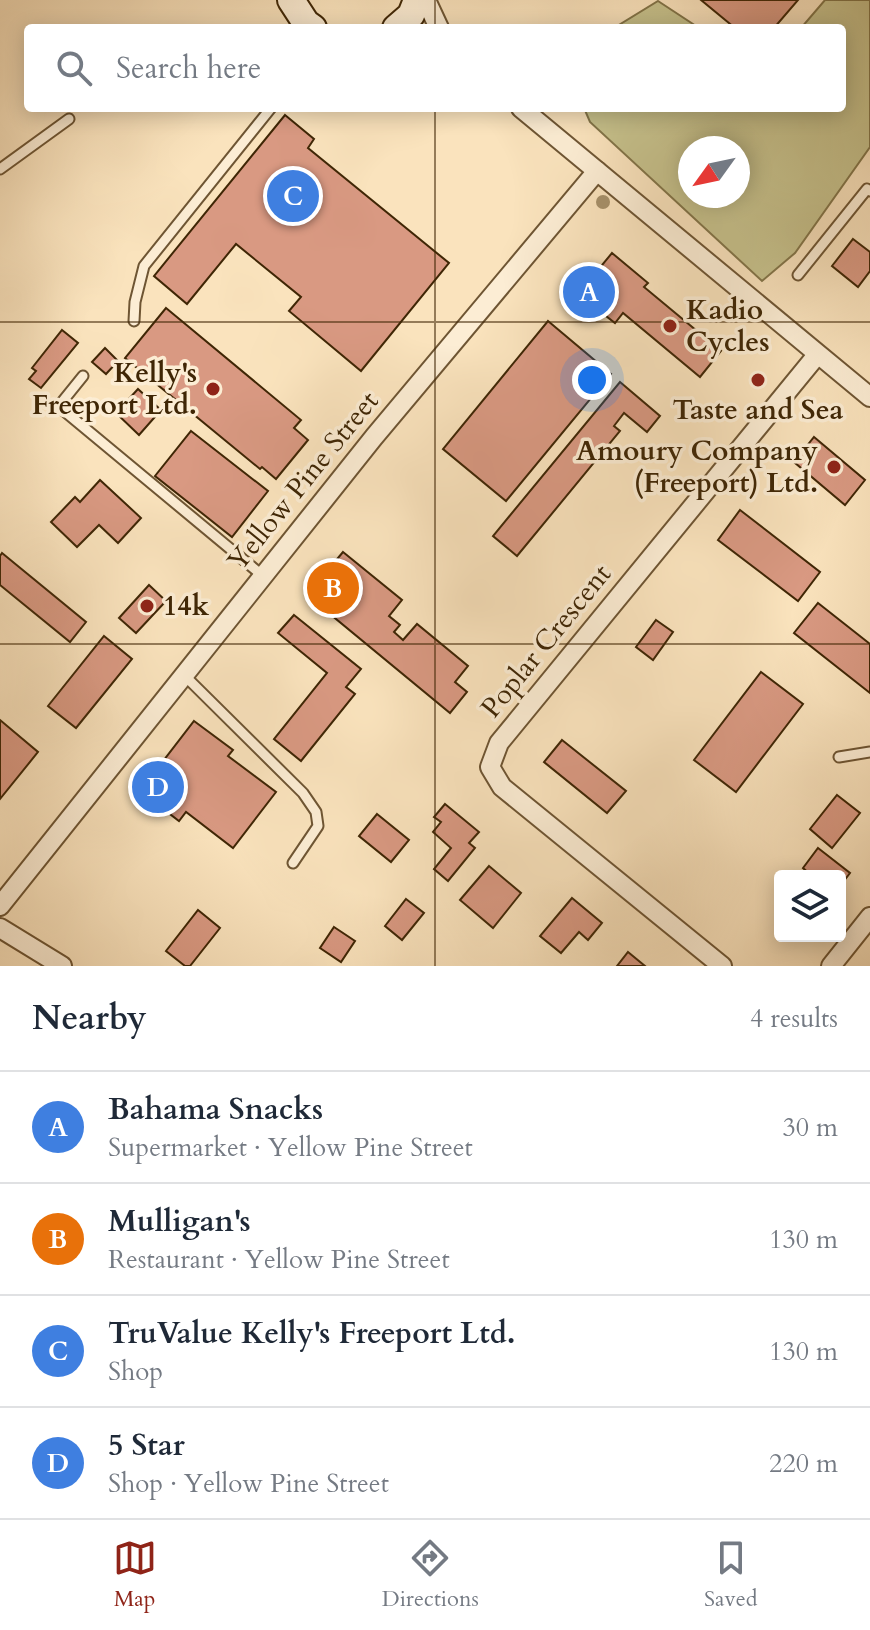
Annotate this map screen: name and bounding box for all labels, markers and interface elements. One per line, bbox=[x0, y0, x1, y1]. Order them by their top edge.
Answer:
search box bbox=[24, 24, 846, 112]
icon: search bbox=[52, 46, 96, 90]
text: Search here bbox=[116, 48, 261, 89]
north arrow bbox=[678, 136, 750, 208]
pin: C bbox=[267, 166, 319, 226]
pin: A bbox=[563, 262, 615, 322]
place label: Kadio Cycles bbox=[686, 291, 770, 361]
marker: Kadio Cycles bbox=[661, 317, 679, 335]
place label: Kelly's Freeport Ltd. bbox=[32, 354, 197, 424]
your location bbox=[572, 360, 612, 400]
marker: Taste and Sea bbox=[749, 371, 767, 389]
marker: Kelly's Freeport Ltd. bbox=[204, 380, 222, 398]
street label: Yellow Pine Street bbox=[219, 383, 387, 579]
place label: Taste and Sea bbox=[673, 391, 844, 429]
place label: Amoury Company (Freeport) Ltd. bbox=[576, 432, 818, 502]
marker: Amoury Company (Freeport) Ltd. bbox=[825, 458, 843, 476]
street label: Poplar Crescent bbox=[472, 556, 620, 726]
pin: B bbox=[307, 558, 359, 618]
place label: 14k bbox=[163, 587, 210, 625]
marker: 14k bbox=[138, 597, 156, 615]
pin: D bbox=[132, 757, 184, 817]
map controls bbox=[774, 870, 846, 942]
button: layers bbox=[774, 870, 846, 942]
text: Nearby bbox=[32, 995, 147, 1041]
text: 4 results bbox=[750, 1001, 838, 1036]
text: Bahama Snacks bbox=[108, 1089, 323, 1130]
text: A bbox=[48, 1110, 68, 1145]
text: 30 m bbox=[782, 1110, 838, 1145]
text: Supermarket · Yellow Pine Street bbox=[108, 1130, 473, 1165]
text: Mulligan's bbox=[108, 1201, 251, 1242]
text: B bbox=[49, 1222, 67, 1257]
text: 130 m bbox=[769, 1222, 838, 1257]
text: Restaurant · Yellow Pine Street bbox=[108, 1242, 450, 1277]
text: TruValue Kelly's Freeport Ltd. bbox=[108, 1313, 516, 1354]
text: C bbox=[48, 1334, 68, 1369]
text: 130 m bbox=[769, 1334, 838, 1369]
text: Shop bbox=[108, 1354, 163, 1389]
text: 5 Star bbox=[108, 1425, 185, 1466]
text: D bbox=[47, 1446, 69, 1481]
text: 220 m bbox=[769, 1446, 838, 1481]
text: Shop · Yellow Pine Street bbox=[108, 1466, 389, 1501]
tab: Map bbox=[113, 1536, 157, 1614]
tab: Directions bbox=[382, 1536, 479, 1614]
tab: Saved bbox=[704, 1536, 757, 1614]

